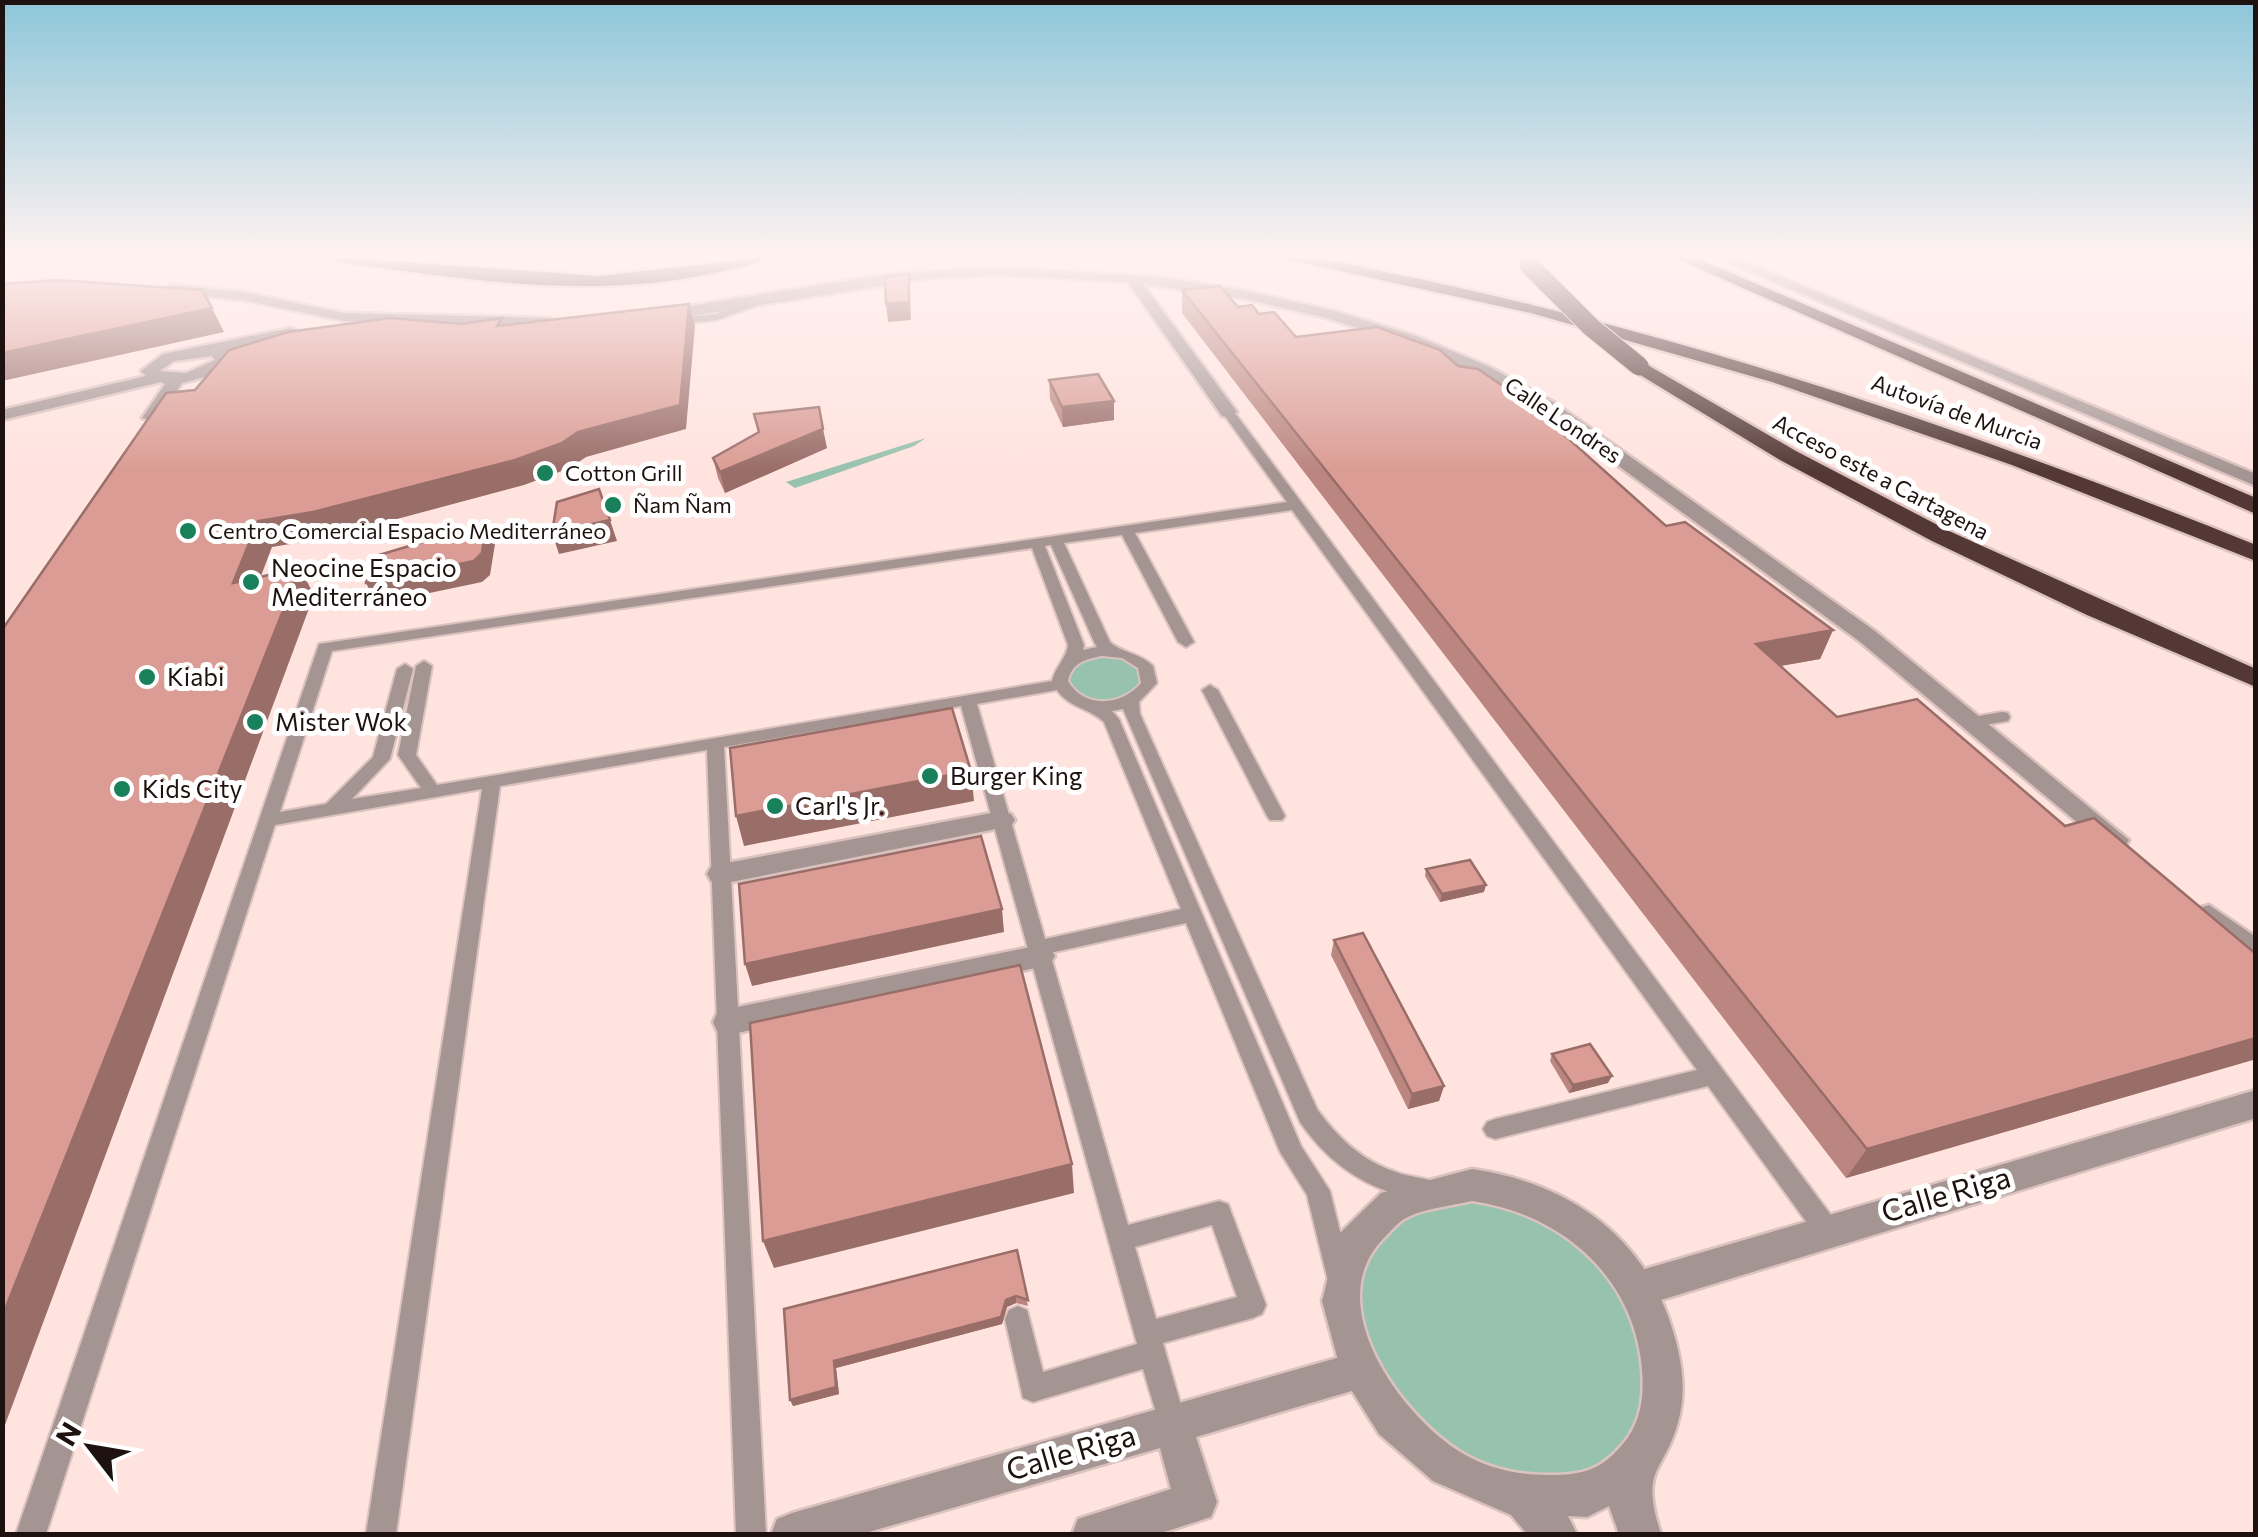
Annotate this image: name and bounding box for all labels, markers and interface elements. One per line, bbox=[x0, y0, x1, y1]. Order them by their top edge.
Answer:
street label: Autovía de Murcia bbox=[1868, 368, 2046, 455]
street label: Calle Londres bbox=[1500, 371, 1627, 468]
street label: Acceso este a Cartagena bbox=[1769, 408, 1994, 545]
place label: Cotton Grill bbox=[565, 459, 683, 486]
marker: Cotton Grill bbox=[534, 462, 556, 484]
place label: Ñam Ñam bbox=[633, 491, 732, 518]
marker: Ñam Ñam bbox=[602, 494, 624, 516]
place label: Centro Comercial Espacio Mediterráneo bbox=[208, 517, 606, 544]
marker: Centro Comercial Espacio Mediterráneo bbox=[177, 520, 199, 542]
place label: Neocine Espacio Mediterráneo bbox=[271, 552, 457, 611]
marker: Neocine Espacio Mediterráneo bbox=[240, 571, 262, 593]
place label: Kiabi bbox=[167, 661, 225, 691]
marker: Kiabi bbox=[136, 666, 158, 688]
place label: Mister Wok bbox=[275, 706, 407, 736]
marker: Mister Wok bbox=[244, 711, 266, 733]
place label: Burger King bbox=[950, 760, 1083, 790]
marker: Burger King bbox=[919, 765, 941, 787]
place label: Kids City bbox=[142, 773, 243, 803]
marker: Kids City bbox=[111, 778, 133, 800]
place label: Carl's Jr. bbox=[795, 790, 885, 820]
marker: Carl's Jr. bbox=[764, 795, 786, 817]
street label: Calle Riga bbox=[1876, 1157, 2014, 1229]
north arrow bbox=[40, 1397, 140, 1497]
street label: Calle Riga bbox=[1001, 1415, 1139, 1487]
text: N bbox=[48, 1416, 88, 1451]

